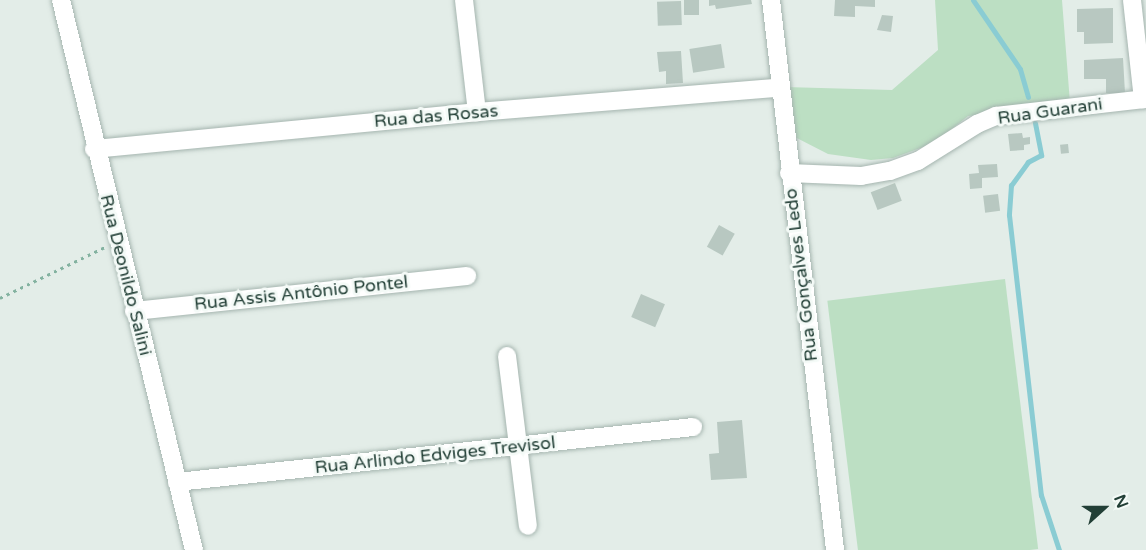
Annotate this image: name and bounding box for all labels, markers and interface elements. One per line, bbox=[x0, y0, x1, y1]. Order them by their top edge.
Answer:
street label: Rua Guarani bbox=[996, 93, 1104, 129]
street label: Rua das Rosas bbox=[373, 100, 499, 132]
street label: Rua Gonçalves Ledo bbox=[780, 187, 822, 363]
street label: Rua Deonildo Salini bbox=[96, 192, 156, 358]
street label: Rua Assis Antônio Pontel bbox=[193, 271, 409, 315]
street label: Rua Arlindo Edviges Trevisol bbox=[314, 432, 556, 478]
north arrow bbox=[1074, 478, 1134, 538]
text: N bbox=[1109, 492, 1132, 511]

